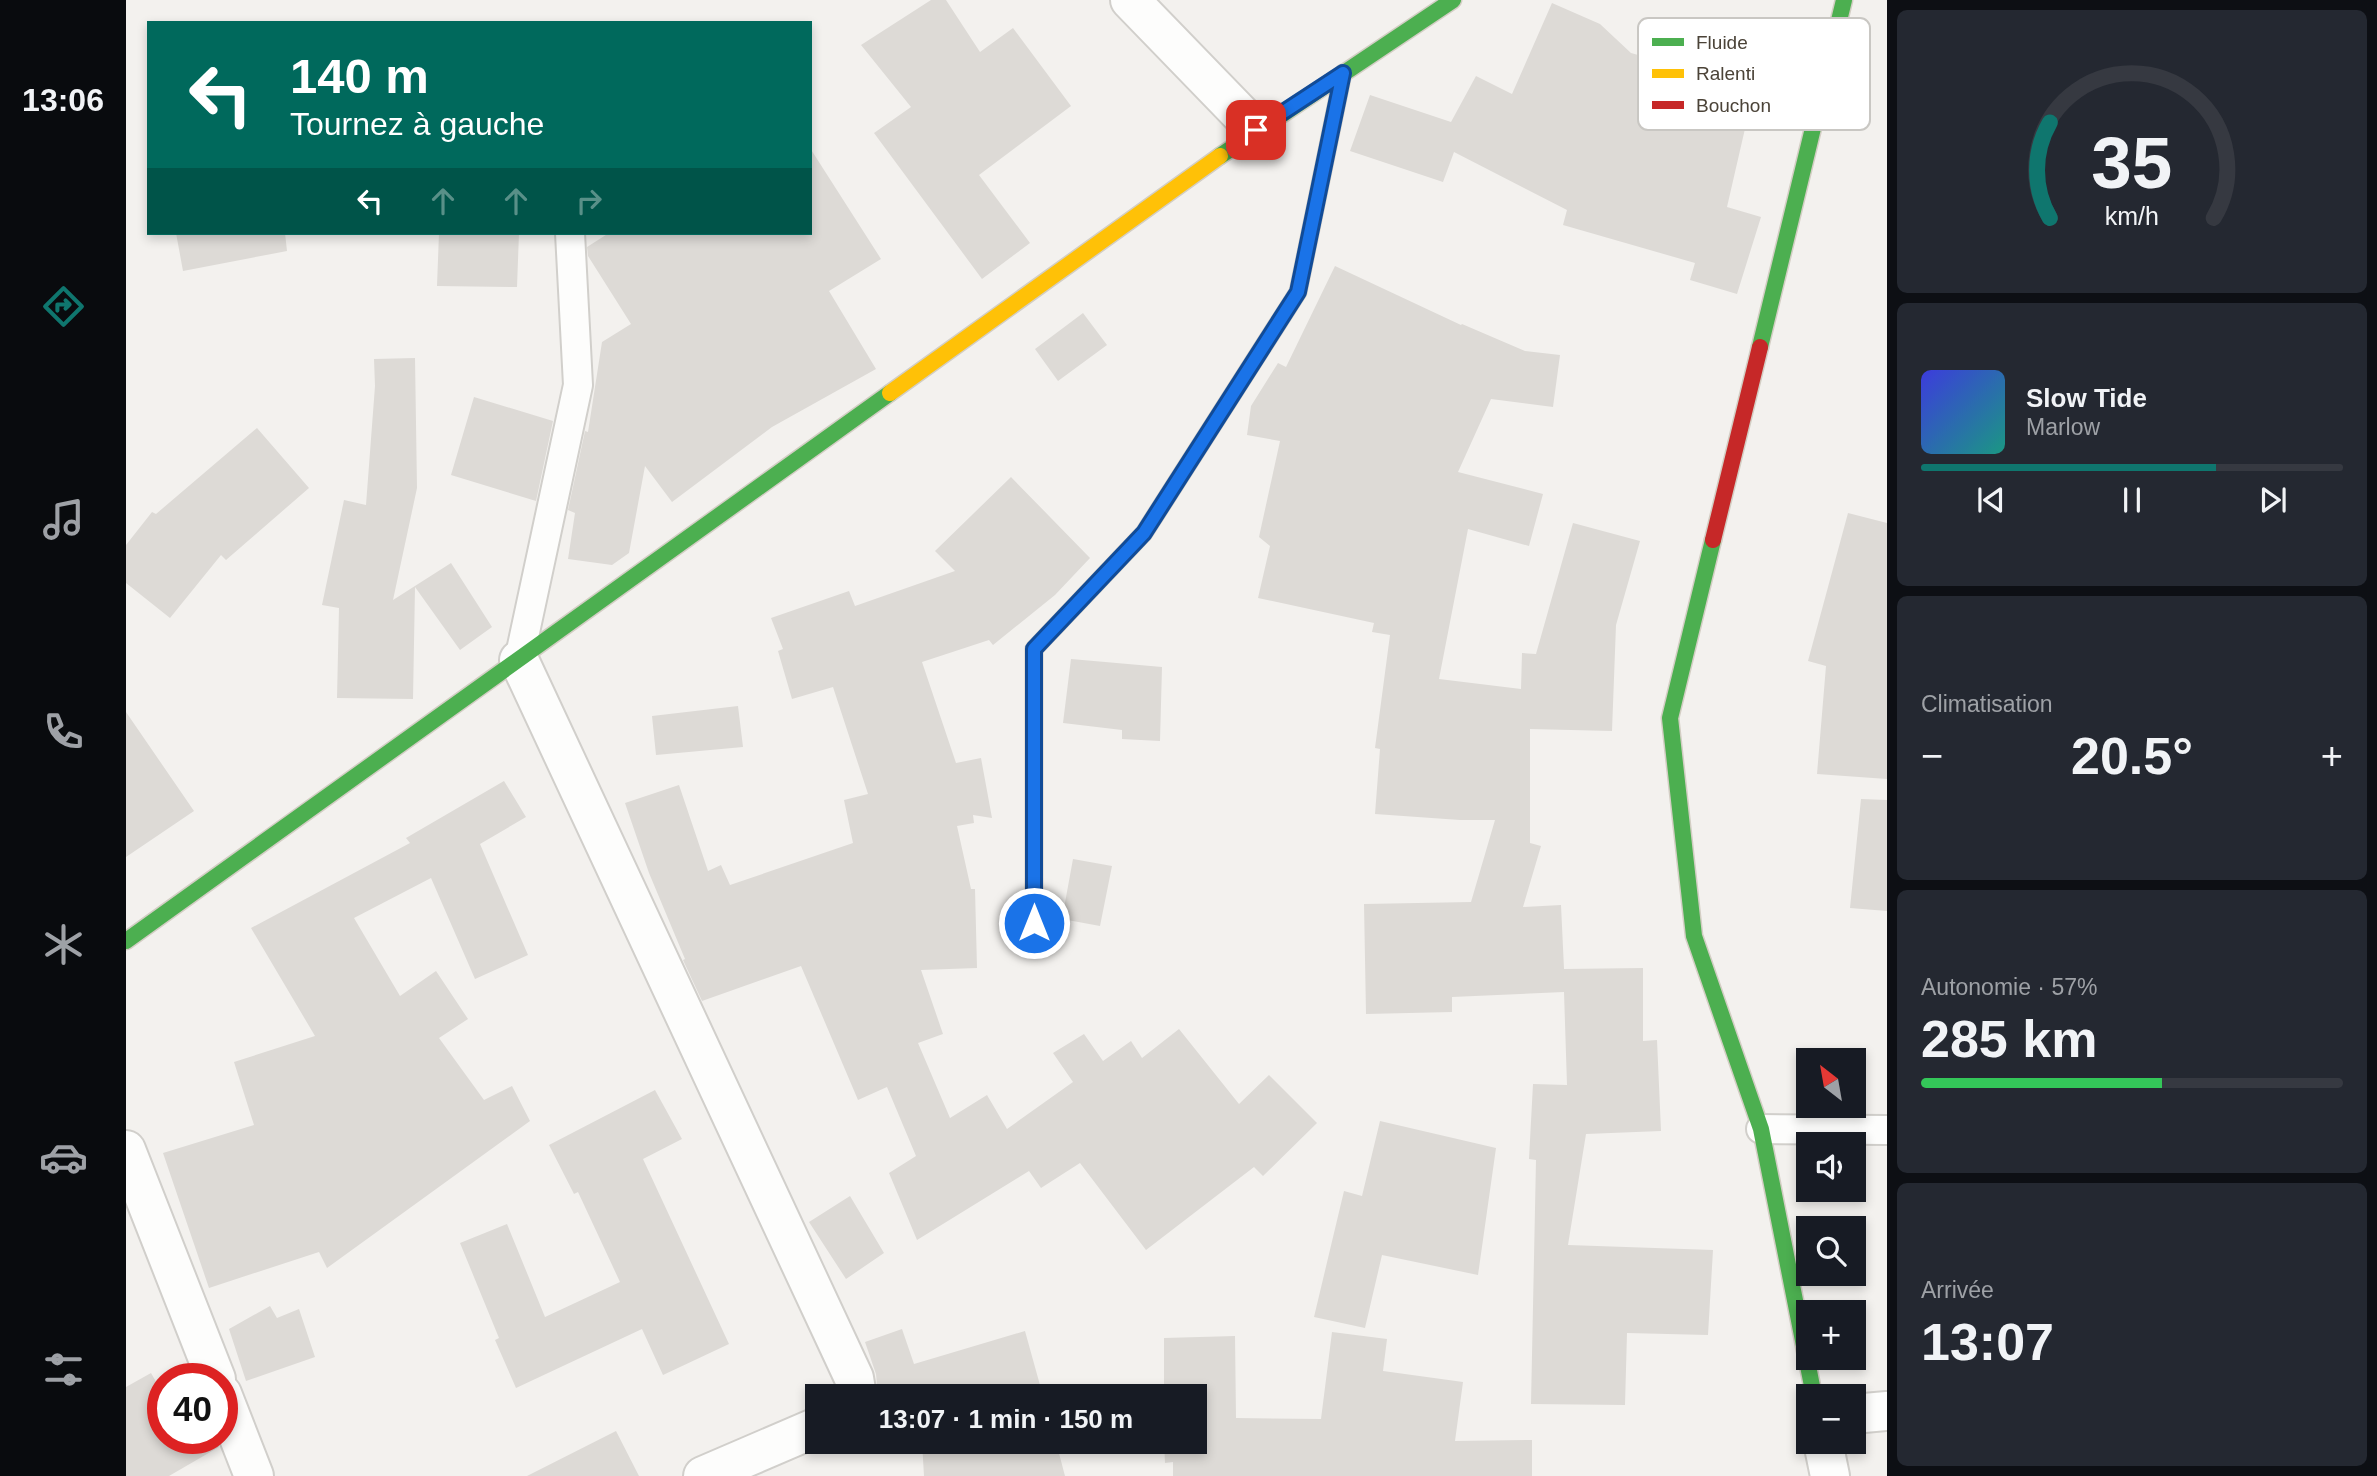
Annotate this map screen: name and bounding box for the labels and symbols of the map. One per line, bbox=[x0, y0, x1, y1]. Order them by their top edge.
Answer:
legend bbox=[1638, 18, 1870, 130]
text: Fluide bbox=[1696, 32, 1748, 53]
text: Ralenti bbox=[1696, 63, 1755, 84]
text: Bouchon bbox=[1696, 95, 1771, 116]
pin bbox=[1226, 100, 1286, 160]
position arrow bbox=[997, 886, 1071, 960]
north arrow bbox=[1796, 1048, 1866, 1118]
speed limit sign: 40 bbox=[147, 1363, 238, 1454]

